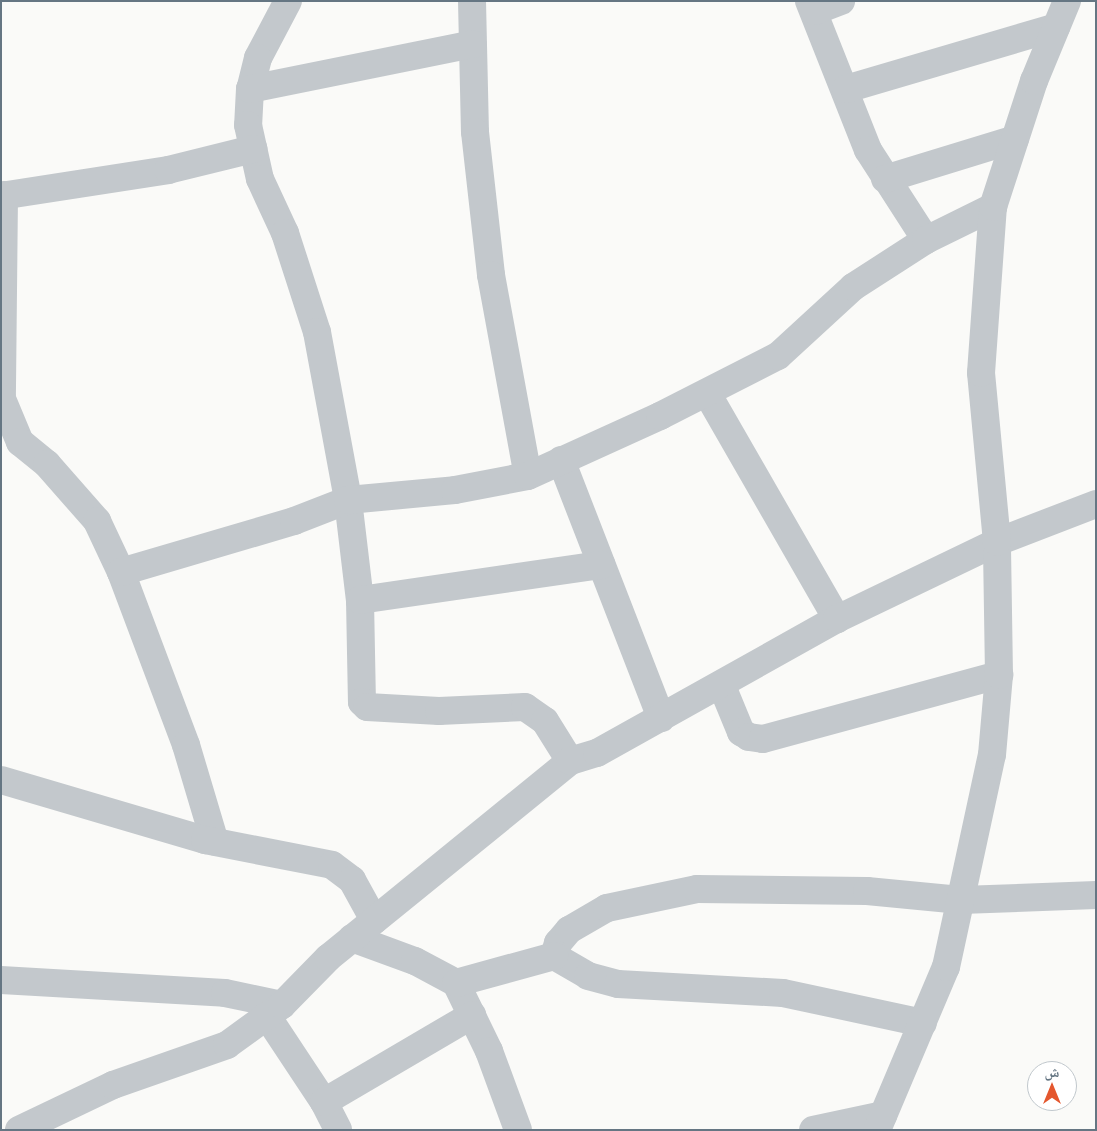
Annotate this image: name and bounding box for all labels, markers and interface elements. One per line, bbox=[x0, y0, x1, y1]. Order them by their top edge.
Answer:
north arrow bbox=[1027, 1061, 1077, 1111]
text: ش bbox=[1045, 1063, 1059, 1080]

